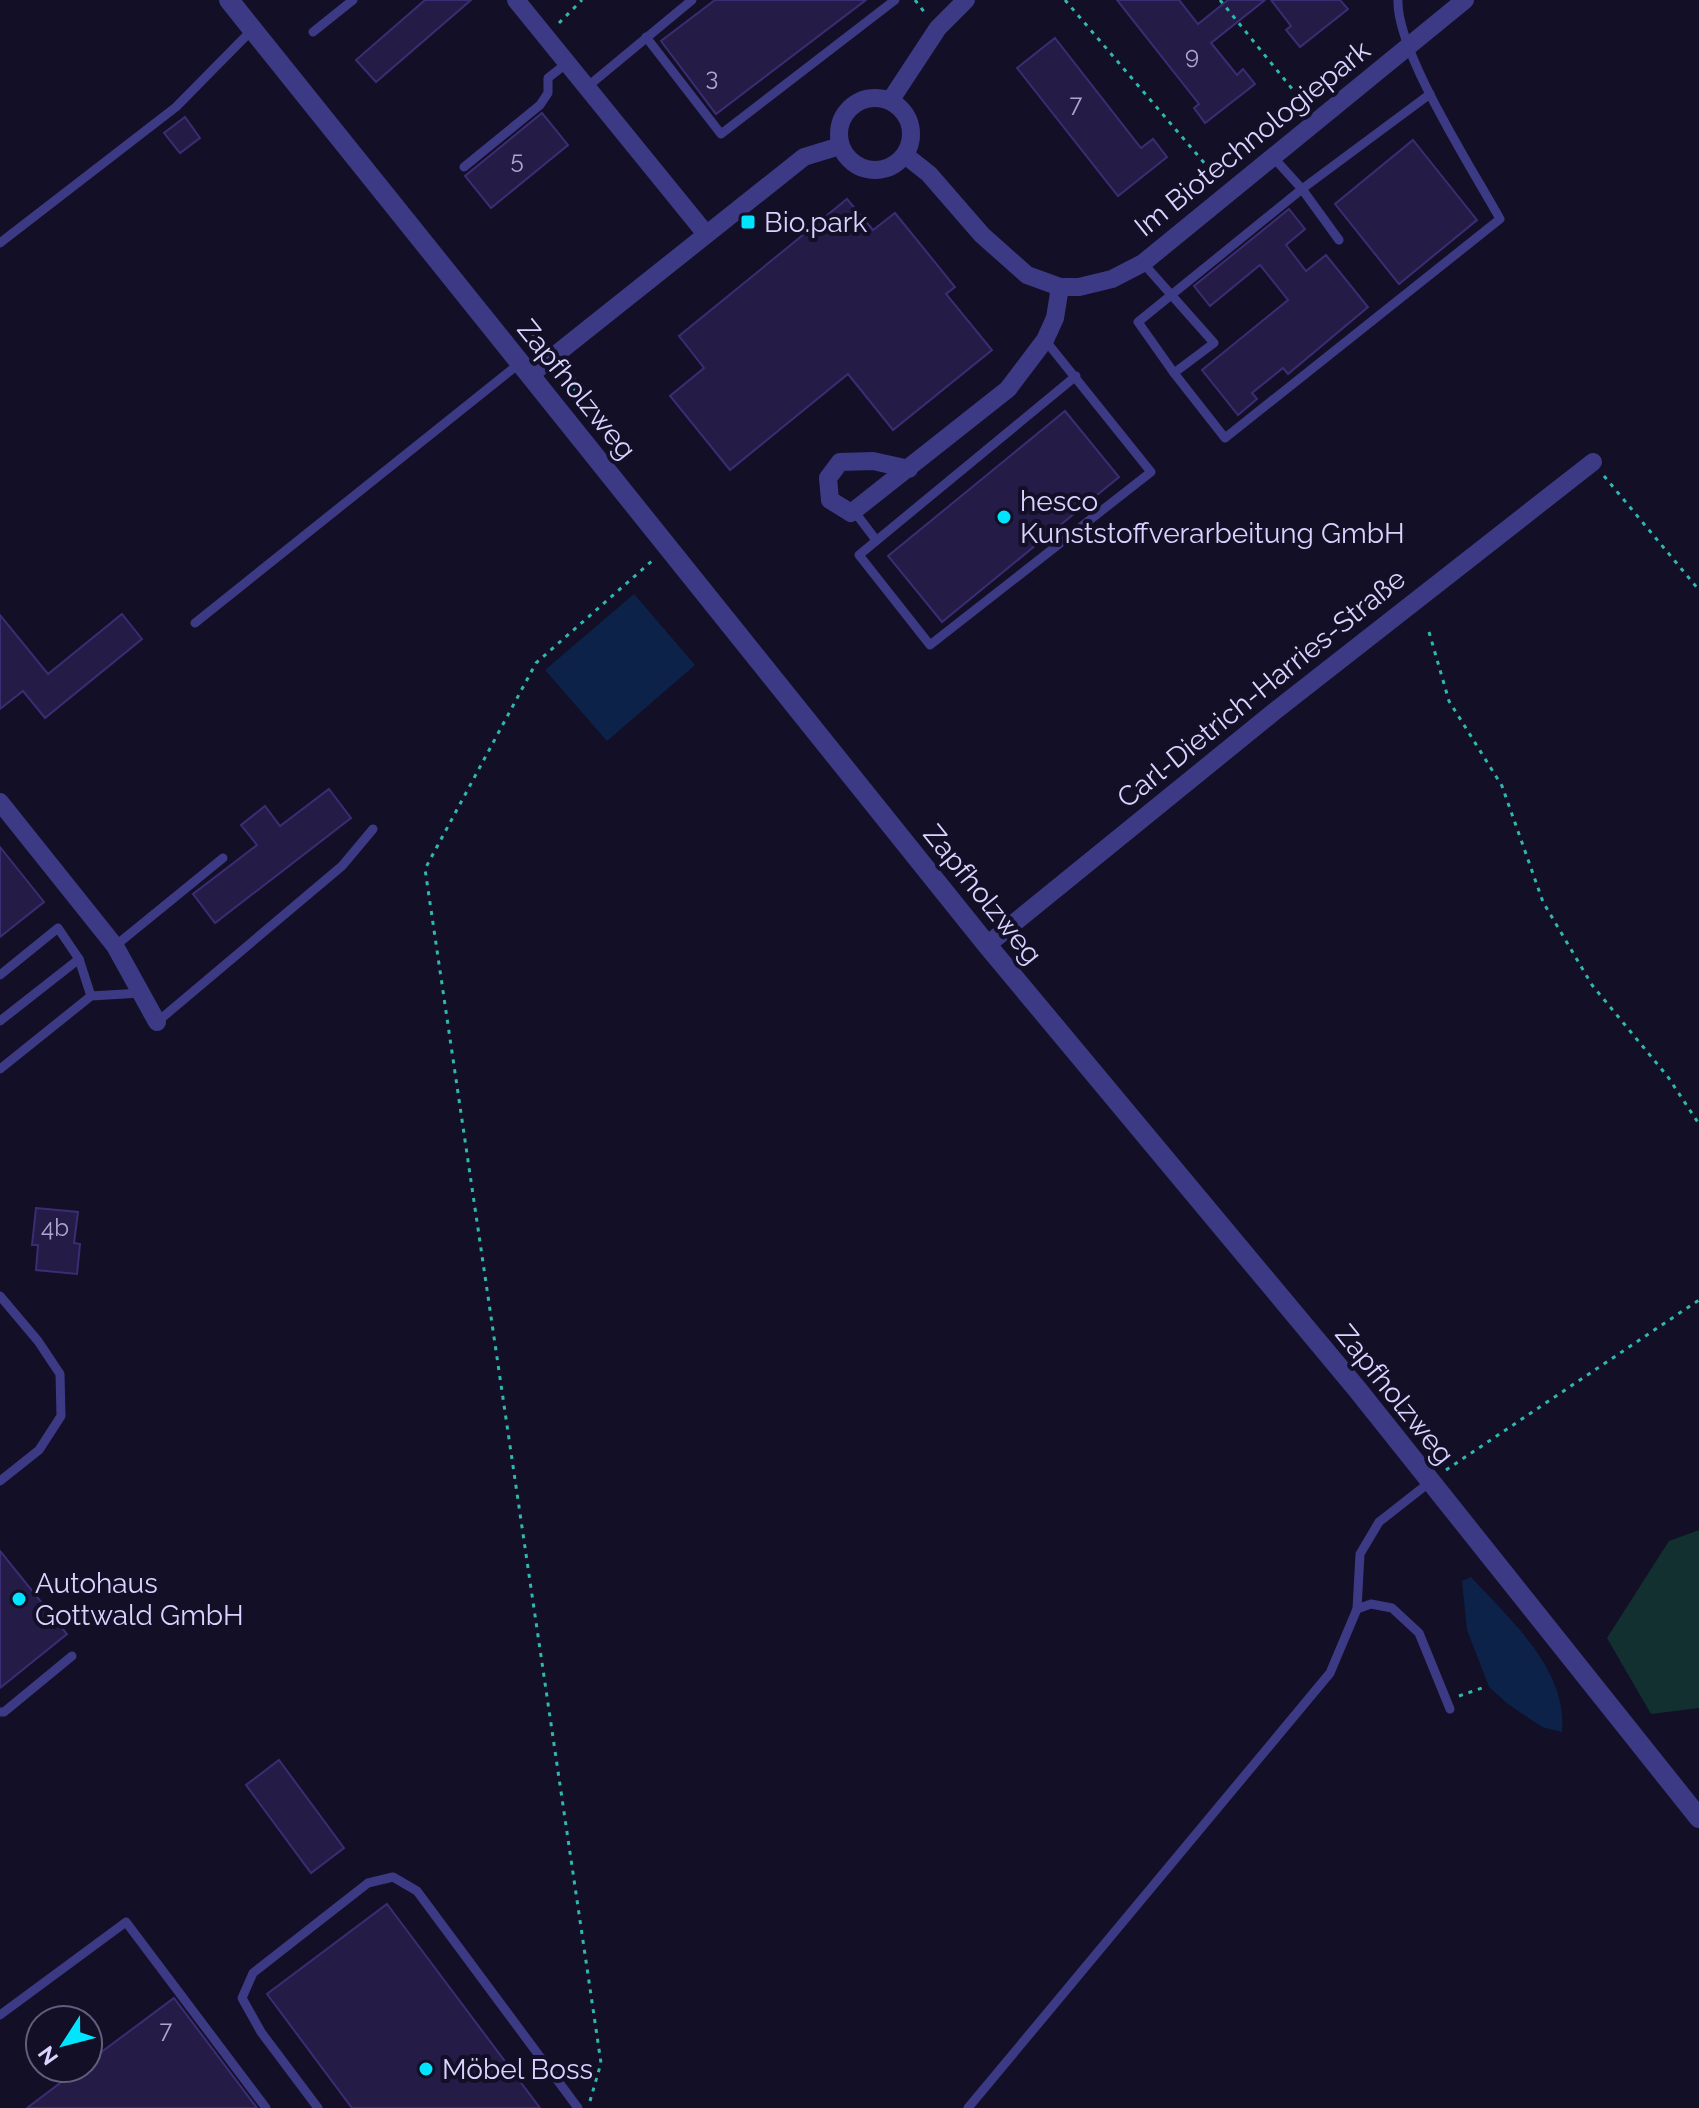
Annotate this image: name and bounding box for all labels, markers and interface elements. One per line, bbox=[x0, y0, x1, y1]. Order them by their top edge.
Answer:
street label: Im Biotechnologiepark bbox=[1128, 33, 1377, 243]
house number: 9 bbox=[1185, 41, 1199, 70]
house number: 3 bbox=[706, 62, 718, 91]
house number: 7 bbox=[1070, 89, 1083, 118]
house number: 5 bbox=[510, 145, 524, 174]
place label: Bio.park bbox=[764, 206, 868, 239]
marker: Bio.park bbox=[739, 213, 757, 231]
street label: Zapfholzweg bbox=[510, 313, 643, 466]
place label: hesco Kunststoffverarbeitung GmbH bbox=[1020, 485, 1405, 550]
marker: hesco Kunststoffverarbeitung GmbH bbox=[995, 508, 1013, 526]
street label: Carl-Dietrich-Harries-Straße bbox=[1111, 562, 1412, 815]
street label: Zapfholzweg bbox=[916, 818, 1049, 971]
house number: 4b bbox=[41, 1213, 69, 1242]
street label: Zapfholzweg bbox=[1328, 1318, 1461, 1471]
place label: Autohaus Gottwald GmbH bbox=[35, 1567, 244, 1632]
marker: Autohaus Gottwald GmbH bbox=[10, 1590, 28, 1608]
north arrow bbox=[24, 2004, 104, 2084]
house number: 7 bbox=[160, 2015, 173, 2044]
text: N bbox=[32, 2041, 63, 2070]
place label: Möbel Boss bbox=[442, 2053, 593, 2086]
marker: Möbel Boss bbox=[417, 2060, 435, 2078]

